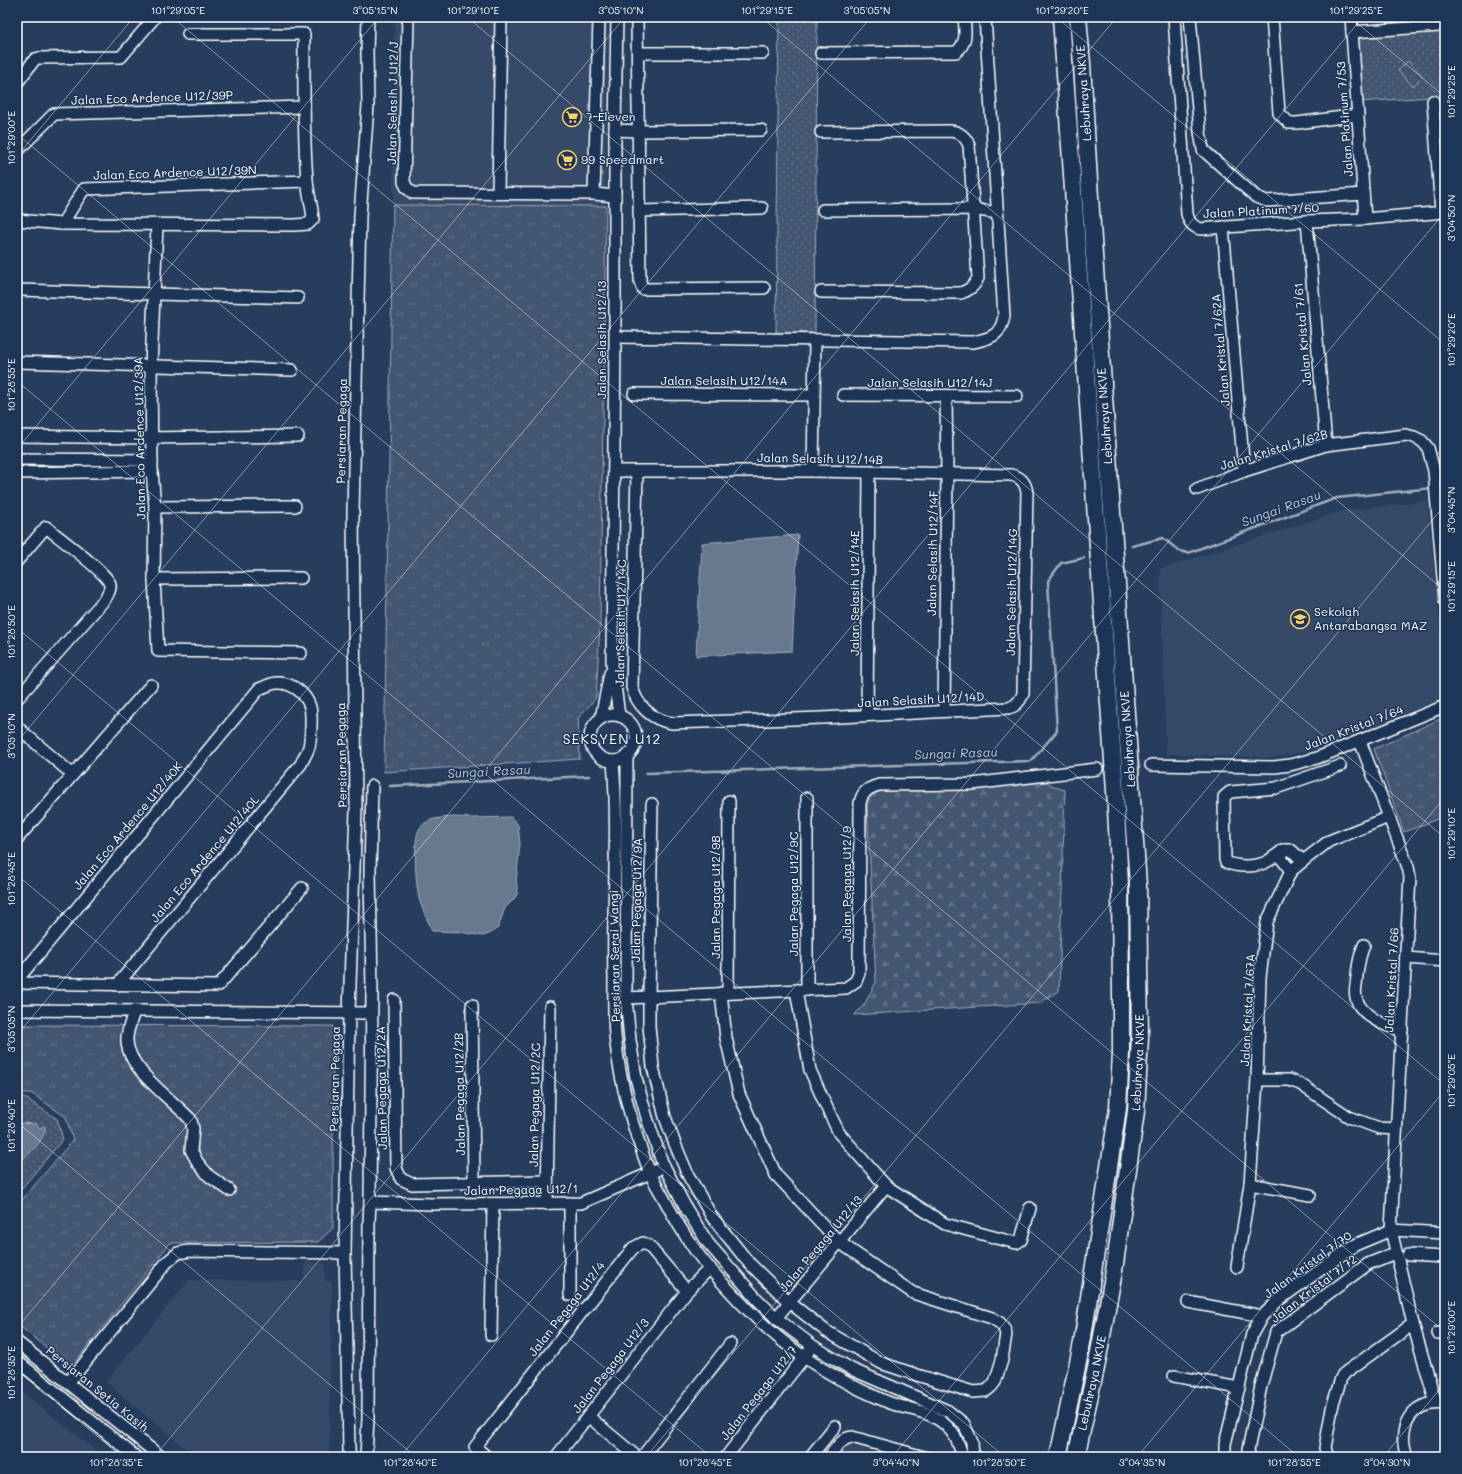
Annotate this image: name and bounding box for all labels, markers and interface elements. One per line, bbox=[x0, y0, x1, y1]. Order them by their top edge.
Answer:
text: 101°29'05"E bbox=[151, 3, 205, 17]
text: 3°05'15"N bbox=[352, 3, 398, 17]
text: 101°29'10"E bbox=[447, 3, 500, 17]
text: 3°05'10"N bbox=[598, 3, 644, 17]
text: 101°29'15"E bbox=[741, 3, 793, 17]
text: 3°05'05"N bbox=[844, 3, 890, 17]
text: 101°29'20"E bbox=[1035, 3, 1089, 17]
text: 101°29'25"E bbox=[1329, 3, 1383, 17]
street label: Jalan Selasih J U12/J bbox=[383, 41, 401, 165]
street label: Lebuhraya NKVE bbox=[1072, 44, 1094, 142]
street label: Jalan Platinum 7/53 bbox=[1332, 61, 1356, 177]
text: 101°29'25"E bbox=[1444, 65, 1458, 119]
street label: Jalan Eco Ardence U12/39P bbox=[71, 86, 233, 108]
supermarket icon: 7-Eleven bbox=[561, 106, 583, 128]
place label: 7-Eleven bbox=[586, 108, 635, 124]
text: 101°29'00"E bbox=[4, 111, 18, 165]
supermarket icon: 99 Speedmart bbox=[556, 149, 578, 171]
place label: 99 Speedmart bbox=[581, 151, 664, 167]
street label: Jalan Eco Ardence U12/39N bbox=[93, 161, 257, 183]
text: 3°04'50"N bbox=[1444, 195, 1458, 241]
street label: Jalan Platinum 7/60 bbox=[1203, 199, 1320, 221]
street label: Jalan Selasih U12/13 bbox=[593, 281, 609, 399]
street label: Jalan Kristal 7/61 bbox=[1290, 282, 1314, 386]
street label: Jalan Kristal 7/62A bbox=[1207, 293, 1233, 407]
text: 101°29'20"E bbox=[1444, 313, 1458, 367]
street label: Jalan Eco Ardence U12/39A bbox=[130, 356, 148, 520]
text: 101°28'55"E bbox=[4, 358, 18, 412]
street label: Lebuhraya NKVE bbox=[1093, 367, 1115, 465]
street label: Jalan Selasih U12/14A bbox=[661, 372, 787, 388]
street label: Jalan Selasih U12/14J bbox=[867, 374, 993, 390]
street label: Persiaran Pegaga bbox=[332, 378, 350, 484]
street label: Jalan Kristal 7/62B bbox=[1218, 425, 1330, 473]
street label: Jalan Selasih U12/14B bbox=[757, 449, 883, 467]
water label: Sungai Rasau bbox=[1239, 485, 1323, 530]
text: 3°04'45"N bbox=[1444, 487, 1458, 533]
street label: Jalan Selasih U12/14F bbox=[923, 490, 941, 616]
street label: Jalan Selasih U12/14G bbox=[1002, 528, 1020, 656]
street label: Jalan Selasih U12/14E bbox=[846, 530, 862, 656]
street label: Jalan Selasih U12/14C bbox=[611, 559, 629, 687]
text: 101°29'15"E bbox=[1444, 561, 1458, 613]
place label: Sekolah Antarabangsa MAZ bbox=[1314, 603, 1427, 633]
text: 101°28'50"E bbox=[4, 605, 18, 659]
school or university icon: Sekolah Antarabangsa MAZ bbox=[1289, 608, 1311, 630]
street label: Jalan Selasih U12/14D bbox=[857, 688, 985, 710]
street label: Lebuhraya NKVE bbox=[1116, 690, 1138, 788]
street label: Jalan Kristal 7/64 bbox=[1302, 701, 1405, 753]
street label: Persiaran Pegaga bbox=[332, 702, 350, 808]
text: 3°05'10"N bbox=[4, 713, 18, 759]
district label: SEKSYEN U12 bbox=[563, 729, 661, 748]
water label: Sungai Rasau bbox=[914, 743, 998, 762]
street label: Jalan Eco Ardence U12/40K bbox=[69, 757, 186, 893]
water label: Sungai Rasau bbox=[447, 760, 531, 781]
street label: Jalan Eco Ardence U12/40L bbox=[146, 791, 263, 925]
text: 101°29'10"E bbox=[1444, 807, 1458, 860]
street label: Jalan Pegaga U12/9 bbox=[838, 826, 854, 942]
street label: Jalan Pegaga U12/9C bbox=[785, 831, 801, 956]
street label: Jalan Pegaga U12/9B bbox=[707, 835, 723, 959]
street label: Jalan Pegaga U12/9A bbox=[627, 838, 645, 962]
text: 101°28'45"E bbox=[4, 852, 18, 906]
street label: Persiaran Serai Wangi bbox=[605, 890, 623, 1022]
street label: Jalan Kristal 7/66 bbox=[1380, 927, 1402, 1033]
street label: Jalan Kristal 7/67A bbox=[1236, 953, 1258, 1067]
text: 3°05'05"N bbox=[4, 1006, 18, 1052]
street label: Lebuhraya NKVE bbox=[1127, 1014, 1147, 1111]
street label: Persiaran Pegaga bbox=[325, 1026, 343, 1132]
street label: Jalan Pegaga U12/2A bbox=[372, 1026, 390, 1150]
street label: Jalan Pegaga U12/2B bbox=[450, 1032, 468, 1156]
street label: Jalan Pegaga U12/2C bbox=[525, 1042, 543, 1167]
text: 101°29'05"E bbox=[1444, 1054, 1458, 1108]
text: 101°28'40"E bbox=[4, 1099, 18, 1153]
street label: Jalan Pegaga U12/1 bbox=[464, 1180, 578, 1198]
street label: Jalan Pegaga U12/13 bbox=[775, 1192, 865, 1295]
street label: Jalan Kristal 7/70 bbox=[1260, 1227, 1355, 1301]
street label: Jalan Kristal 7/72 bbox=[1267, 1251, 1360, 1326]
street label: Jalan Pegaga U12/4 bbox=[524, 1258, 608, 1359]
text: 101°29'00"E bbox=[1444, 1301, 1458, 1355]
street label: Jalan Pegaga U12/3 bbox=[568, 1315, 652, 1416]
street label: Lebuhraya NKVE bbox=[1073, 1334, 1109, 1432]
street label: Persiaran Setia Kasih bbox=[43, 1342, 152, 1435]
street label: Jalan Pegaga U12/7 bbox=[716, 1342, 800, 1443]
text: 101°28'35"E bbox=[4, 1346, 18, 1400]
text: 101°28'35"E bbox=[89, 1455, 143, 1469]
text: 101°28'40"E bbox=[383, 1455, 437, 1469]
text: 101°28'45"E bbox=[678, 1455, 732, 1469]
text: 3°04'40"N bbox=[873, 1455, 919, 1469]
text: 101°28'50"E bbox=[972, 1455, 1026, 1469]
text: 3°04'35"N bbox=[1119, 1455, 1165, 1469]
text: 101°28'55"E bbox=[1267, 1455, 1321, 1469]
text: 3°04'30"N bbox=[1364, 1455, 1410, 1469]

